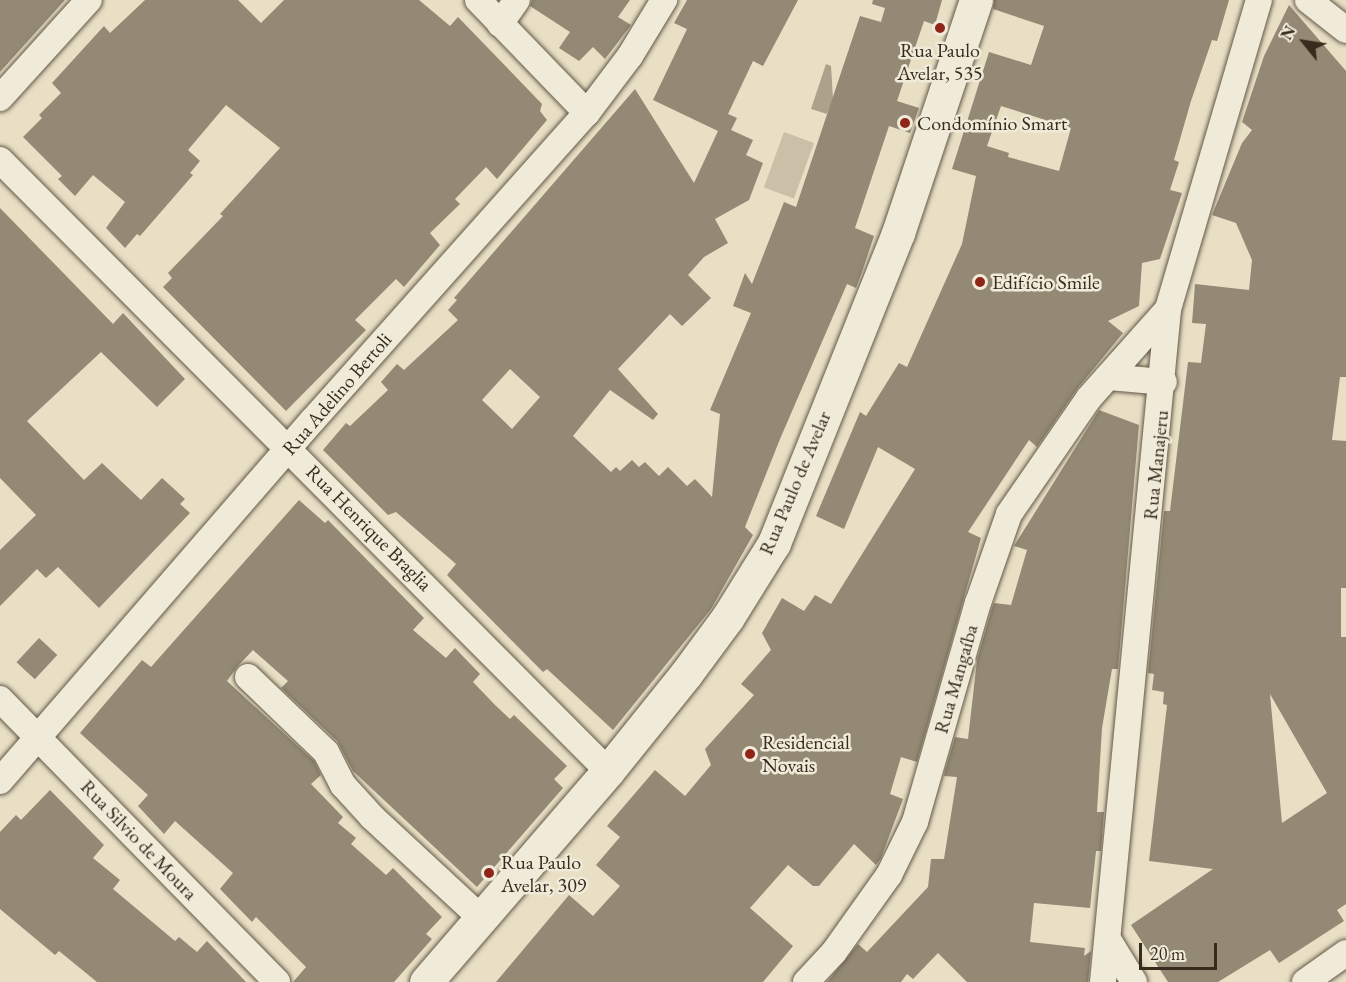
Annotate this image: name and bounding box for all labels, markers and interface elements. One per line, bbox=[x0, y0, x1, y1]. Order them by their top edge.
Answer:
north arrow bbox=[1274, 12, 1334, 72]
marker: Rua Paulo Avelar, 535 bbox=[933, 21, 947, 35]
text: N bbox=[1276, 22, 1300, 44]
place label: Rua Paulo Avelar, 535 bbox=[897, 38, 983, 85]
place label: Condomínio Smart bbox=[917, 111, 1067, 135]
marker: Condomínio Smart bbox=[898, 116, 912, 130]
place label: Edifício Smile bbox=[992, 270, 1100, 294]
marker: Edifício Smile bbox=[973, 275, 987, 289]
street label: Rua Adelino Bertoli bbox=[277, 328, 397, 460]
street label: Rua Paulo de Avelar bbox=[754, 407, 836, 559]
street label: Rua Manajeru bbox=[1138, 409, 1174, 521]
street label: Rua Henrique Braglia bbox=[301, 460, 437, 596]
street label: Rua Mangaíba bbox=[929, 622, 983, 736]
place label: Residencial Novais bbox=[762, 730, 850, 777]
marker: Residencial Novais bbox=[743, 747, 757, 761]
street label: Rua Silvio de Moura bbox=[75, 775, 203, 905]
place label: Rua Paulo Avelar, 309 bbox=[501, 850, 586, 897]
marker: Rua Paulo Avelar, 309 bbox=[482, 866, 496, 880]
scale bar bbox=[1142, 931, 1220, 969]
text: 20 m bbox=[1150, 942, 1185, 965]

